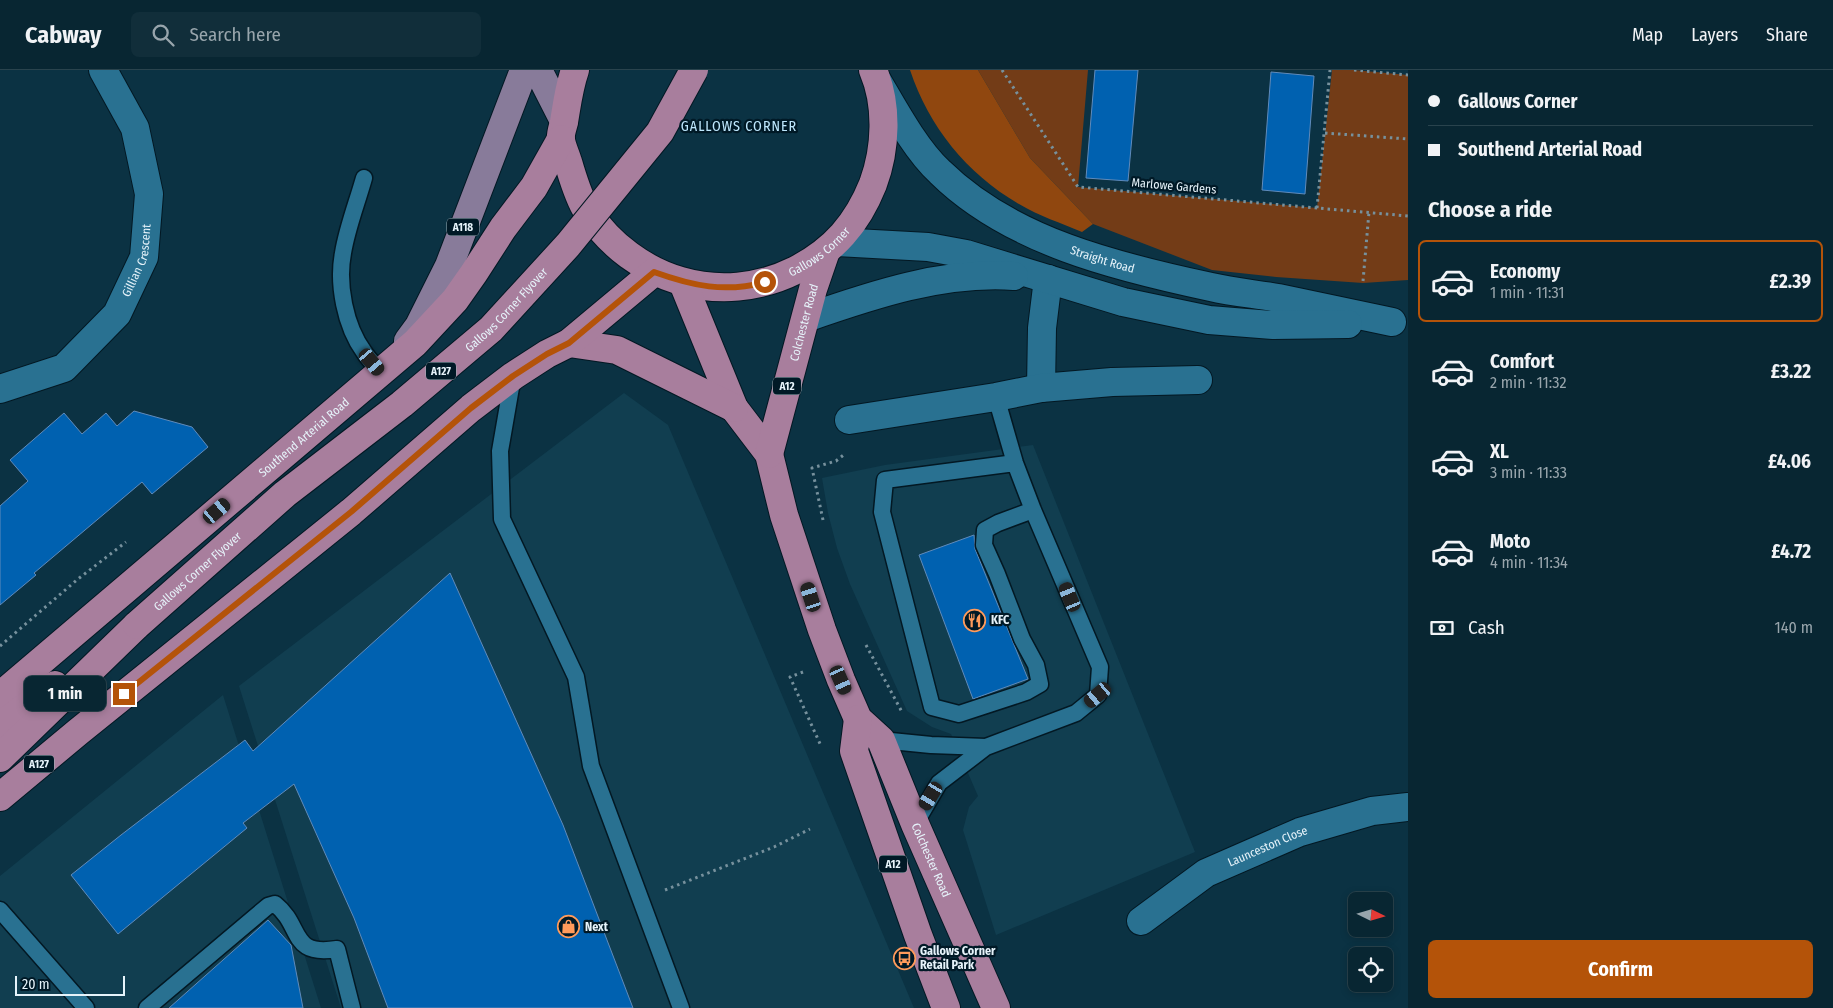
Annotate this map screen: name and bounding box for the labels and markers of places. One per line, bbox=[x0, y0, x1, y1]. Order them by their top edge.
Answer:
restaurant icon: KFC bbox=[963, 608, 987, 632]
place label: KFC bbox=[991, 613, 1010, 627]
shop icon: Next bbox=[557, 915, 581, 939]
place label: Next bbox=[585, 920, 609, 934]
place label: Gallows Corner Retail Park bbox=[920, 944, 996, 972]
bus stop icon: Gallows Corner Retail Park bbox=[892, 946, 916, 970]

